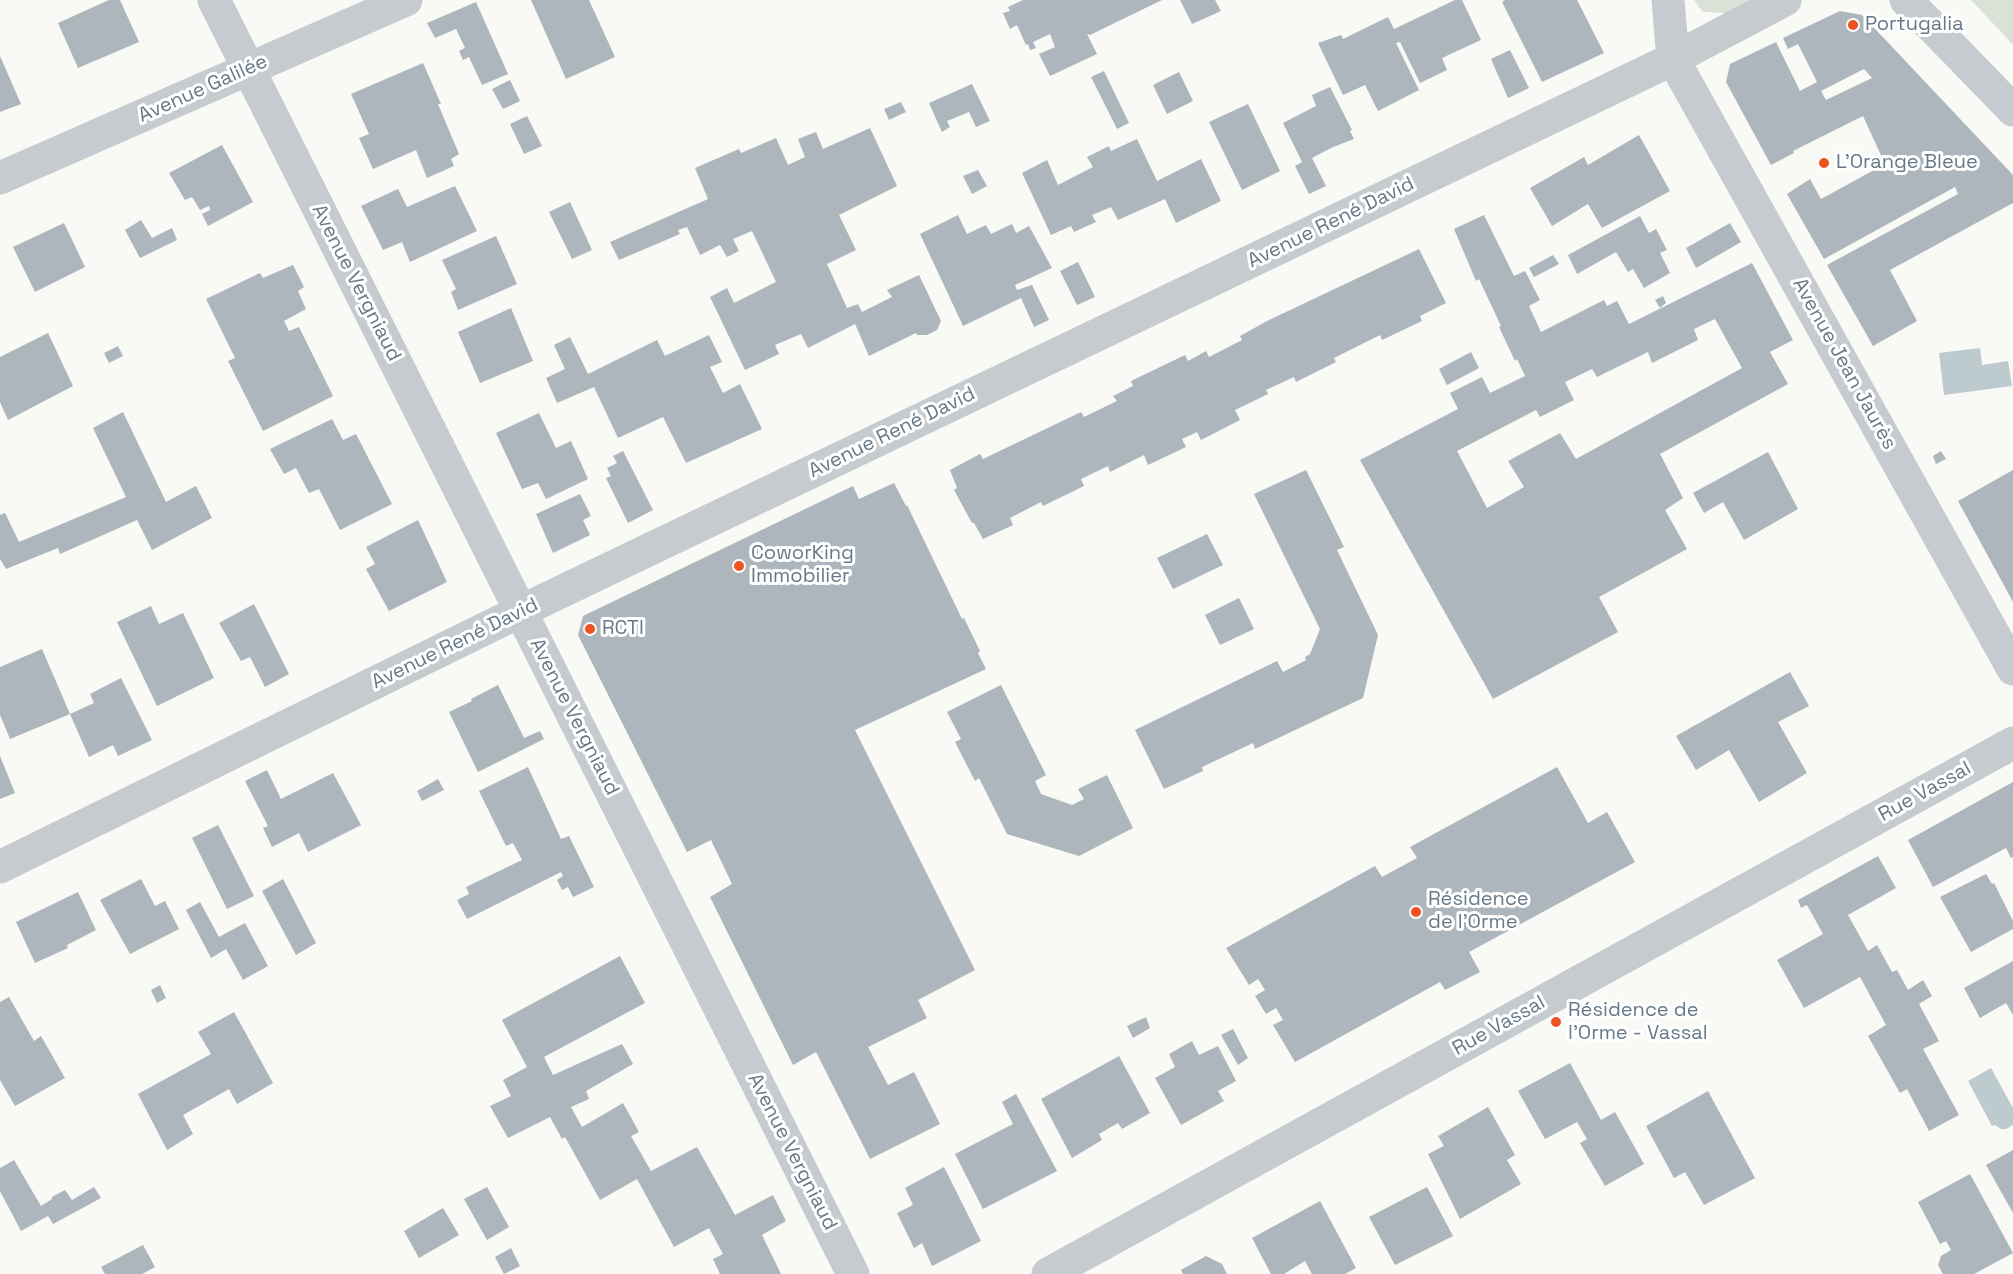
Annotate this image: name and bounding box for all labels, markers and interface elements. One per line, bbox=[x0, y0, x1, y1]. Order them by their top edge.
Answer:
place label: Portugalia bbox=[1865, 13, 1964, 37]
marker: Portugalia bbox=[1846, 18, 1860, 32]
street label: Avenue Galilée bbox=[135, 50, 271, 128]
place label: L'Orange Bleue bbox=[1836, 151, 1978, 175]
marker: L'Orange Bleue bbox=[1817, 156, 1831, 170]
street label: Avenue René David bbox=[1244, 172, 1418, 274]
street label: Avenue Vergniaud bbox=[306, 201, 406, 365]
street label: Avenue Jean Jaurès bbox=[1787, 274, 1901, 454]
street label: Avenue René David bbox=[805, 382, 979, 484]
place label: CoworKing Immobilier bbox=[751, 542, 854, 589]
marker: CoworKing Immobilier bbox=[732, 559, 746, 573]
street label: Avenue René David bbox=[368, 593, 542, 695]
place label: RCTI bbox=[602, 617, 644, 641]
marker: RCTI bbox=[583, 622, 597, 636]
street label: Avenue Vergniaud bbox=[524, 635, 624, 799]
street label: Rue Vassal bbox=[1874, 757, 1976, 827]
place label: Résidence de l'Orme bbox=[1428, 888, 1529, 935]
marker: Résidence de l'Orme bbox=[1409, 905, 1423, 919]
street label: Rue Vassal bbox=[1448, 991, 1550, 1061]
place label: Résidence de l'Orme - Vassal bbox=[1568, 999, 1708, 1046]
marker: Résidence de l'Orme - Vassal bbox=[1549, 1015, 1563, 1029]
street label: Avenue Vergniaud bbox=[742, 1070, 842, 1234]

